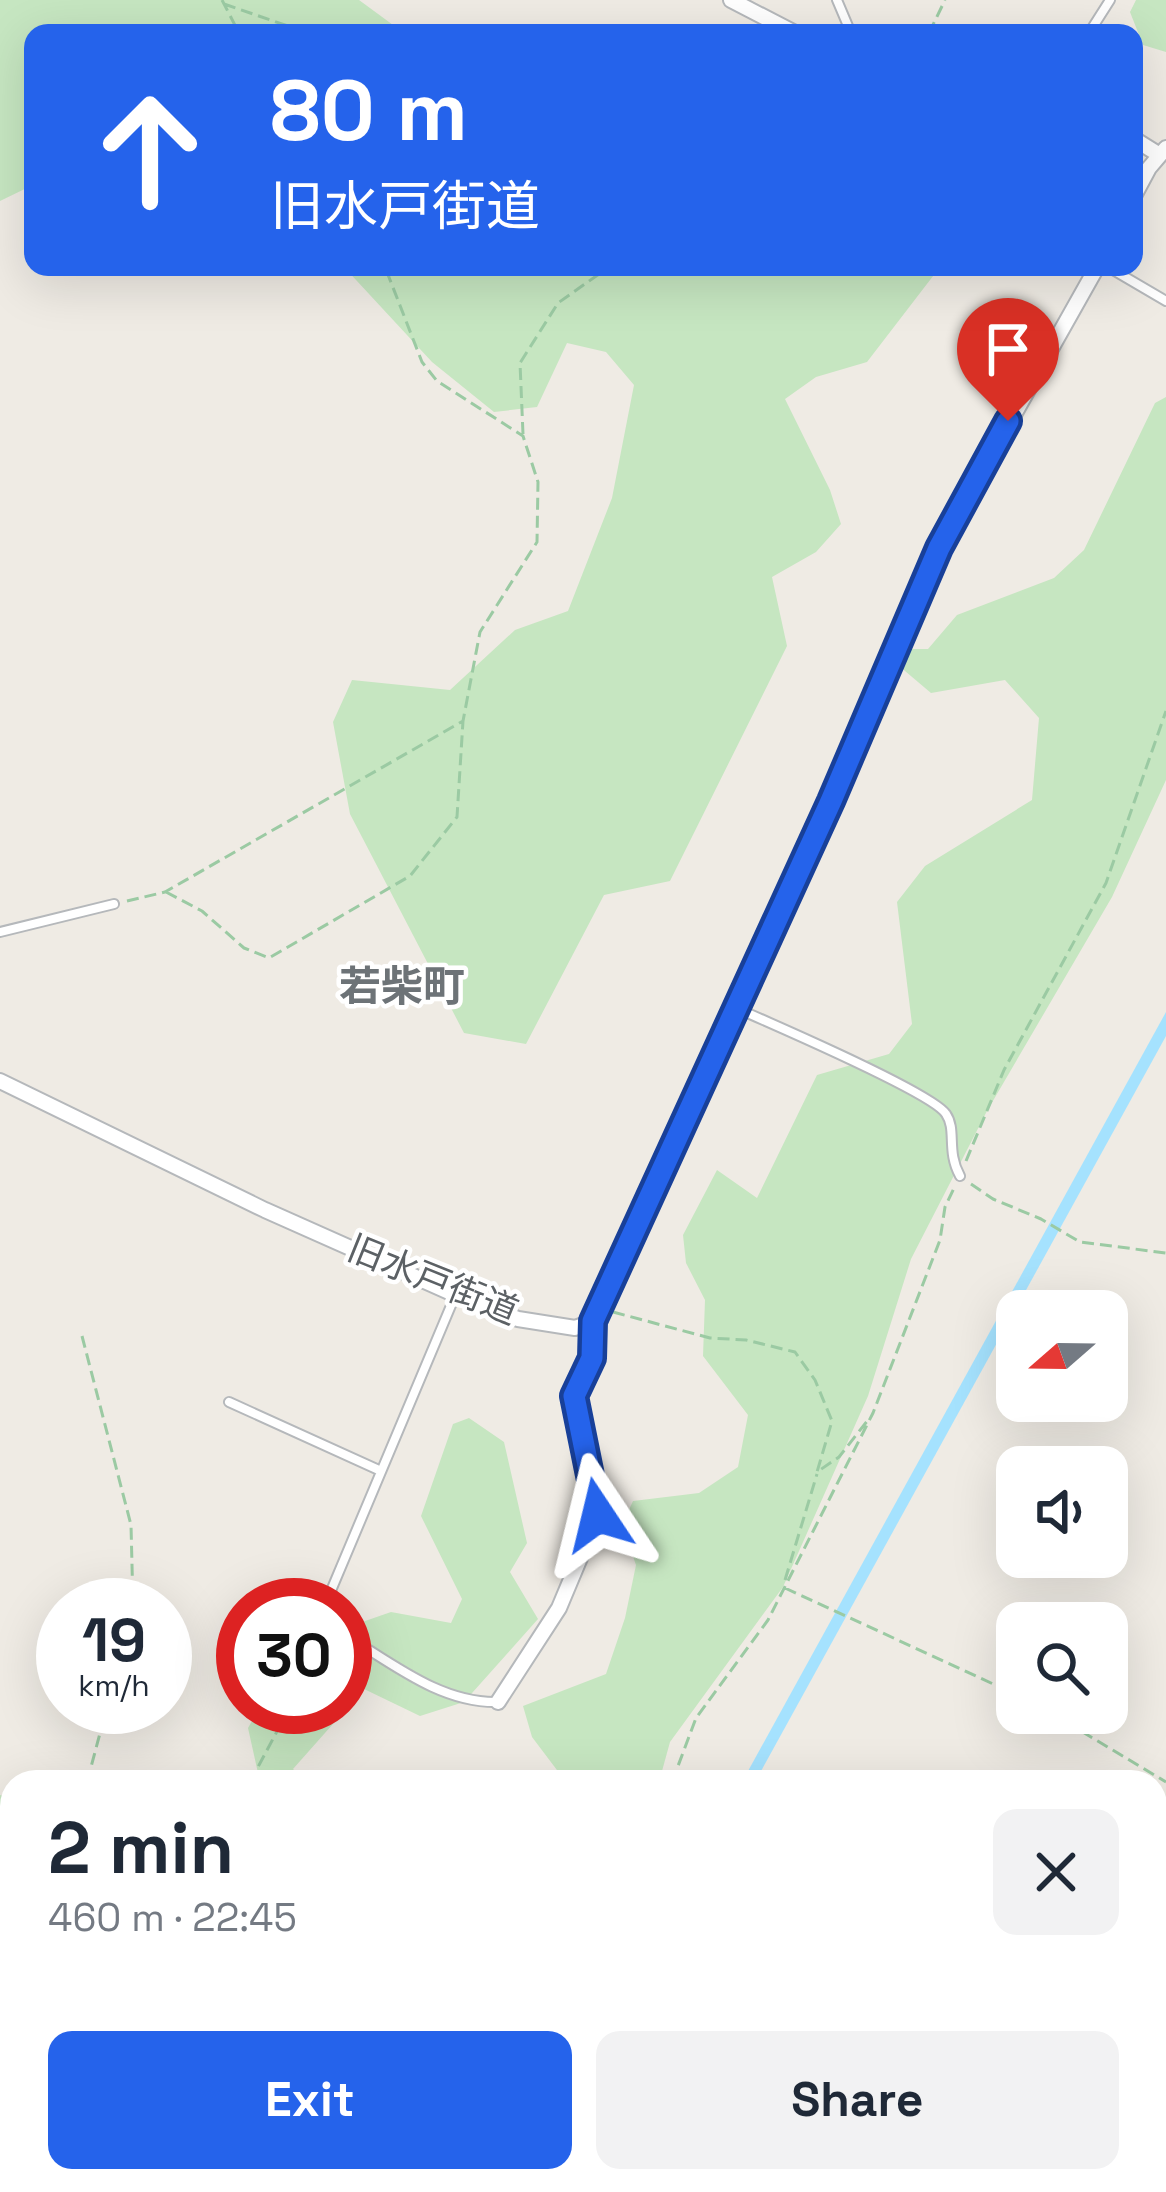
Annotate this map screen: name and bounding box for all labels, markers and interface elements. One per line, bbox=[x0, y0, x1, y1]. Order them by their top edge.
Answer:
text: 80 m bbox=[270, 57, 468, 165]
icon: ahead bbox=[72, 72, 228, 228]
text: 旧水戸街道 bbox=[270, 172, 540, 241]
pin bbox=[957, 298, 1059, 421]
icon: arrive bbox=[975, 316, 1041, 382]
district label: 若柴町 bbox=[339, 960, 465, 1013]
street label: 旧水戸街道 bbox=[341, 1225, 525, 1335]
north arrow bbox=[996, 1290, 1128, 1422]
map controls bbox=[996, 1290, 1128, 1734]
button: sound bbox=[996, 1446, 1128, 1578]
position arrow bbox=[535, 1452, 661, 1578]
speed limit sign: 30 bbox=[216, 1578, 372, 1734]
text: 19 bbox=[82, 1602, 146, 1679]
button: search bbox=[996, 1602, 1128, 1734]
text: km/h bbox=[78, 1666, 150, 1705]
text: 2 min bbox=[48, 1802, 234, 1894]
button: close bbox=[993, 1809, 1119, 1935]
text: 460 m · 22:45 bbox=[48, 1893, 297, 1942]
button: Exit bbox=[48, 2031, 572, 2169]
button: Share bbox=[596, 2031, 1119, 2169]

